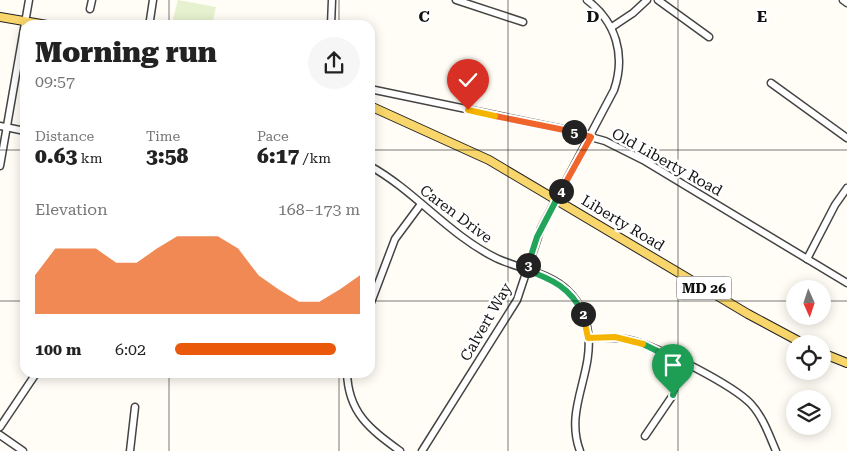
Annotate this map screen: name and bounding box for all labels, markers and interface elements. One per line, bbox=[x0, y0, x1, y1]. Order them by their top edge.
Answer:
text: C bbox=[418, 7, 430, 26]
text: D bbox=[587, 7, 600, 26]
text: E bbox=[757, 7, 767, 26]
text: Morning run bbox=[35, 36, 217, 69]
button: share bbox=[308, 37, 360, 89]
pin bbox=[447, 59, 489, 110]
icon: check bbox=[454, 66, 482, 94]
text: 09:57 bbox=[35, 72, 75, 91]
pin: 5 bbox=[562, 120, 586, 144]
text: 5 bbox=[571, 124, 578, 140]
street label: Old Liberty Road bbox=[609, 124, 726, 200]
text: Distance bbox=[35, 128, 94, 144]
text: Time bbox=[146, 128, 180, 144]
text: Pace bbox=[257, 128, 289, 144]
text: 0.63 bbox=[35, 144, 77, 168]
text: 3:58 bbox=[146, 144, 188, 168]
text: 6:17 bbox=[257, 144, 299, 168]
text: km bbox=[77, 150, 102, 166]
text: /km bbox=[299, 150, 331, 166]
pin: 4 bbox=[548, 178, 574, 204]
street label: Caren Drive bbox=[416, 181, 496, 247]
text: 4 bbox=[558, 183, 565, 199]
street label: Liberty Road bbox=[578, 191, 668, 255]
text: Elevation bbox=[35, 200, 108, 219]
text: 168–173 m bbox=[278, 200, 360, 219]
pin: 3 bbox=[516, 252, 540, 278]
text: 3 bbox=[525, 257, 532, 273]
road number: MD 26 bbox=[676, 276, 732, 300]
street label: Calvert Way bbox=[456, 280, 516, 364]
north arrow bbox=[786, 280, 831, 325]
map controls bbox=[786, 280, 831, 435]
pin: 2 bbox=[570, 302, 596, 326]
text: 2 bbox=[580, 306, 587, 322]
button: locate bbox=[786, 335, 831, 380]
text: 100 m bbox=[35, 340, 81, 359]
text: 6:02 bbox=[115, 340, 146, 359]
pin bbox=[652, 344, 694, 395]
icon: arrive bbox=[659, 351, 687, 379]
button: layers bbox=[786, 390, 831, 435]

